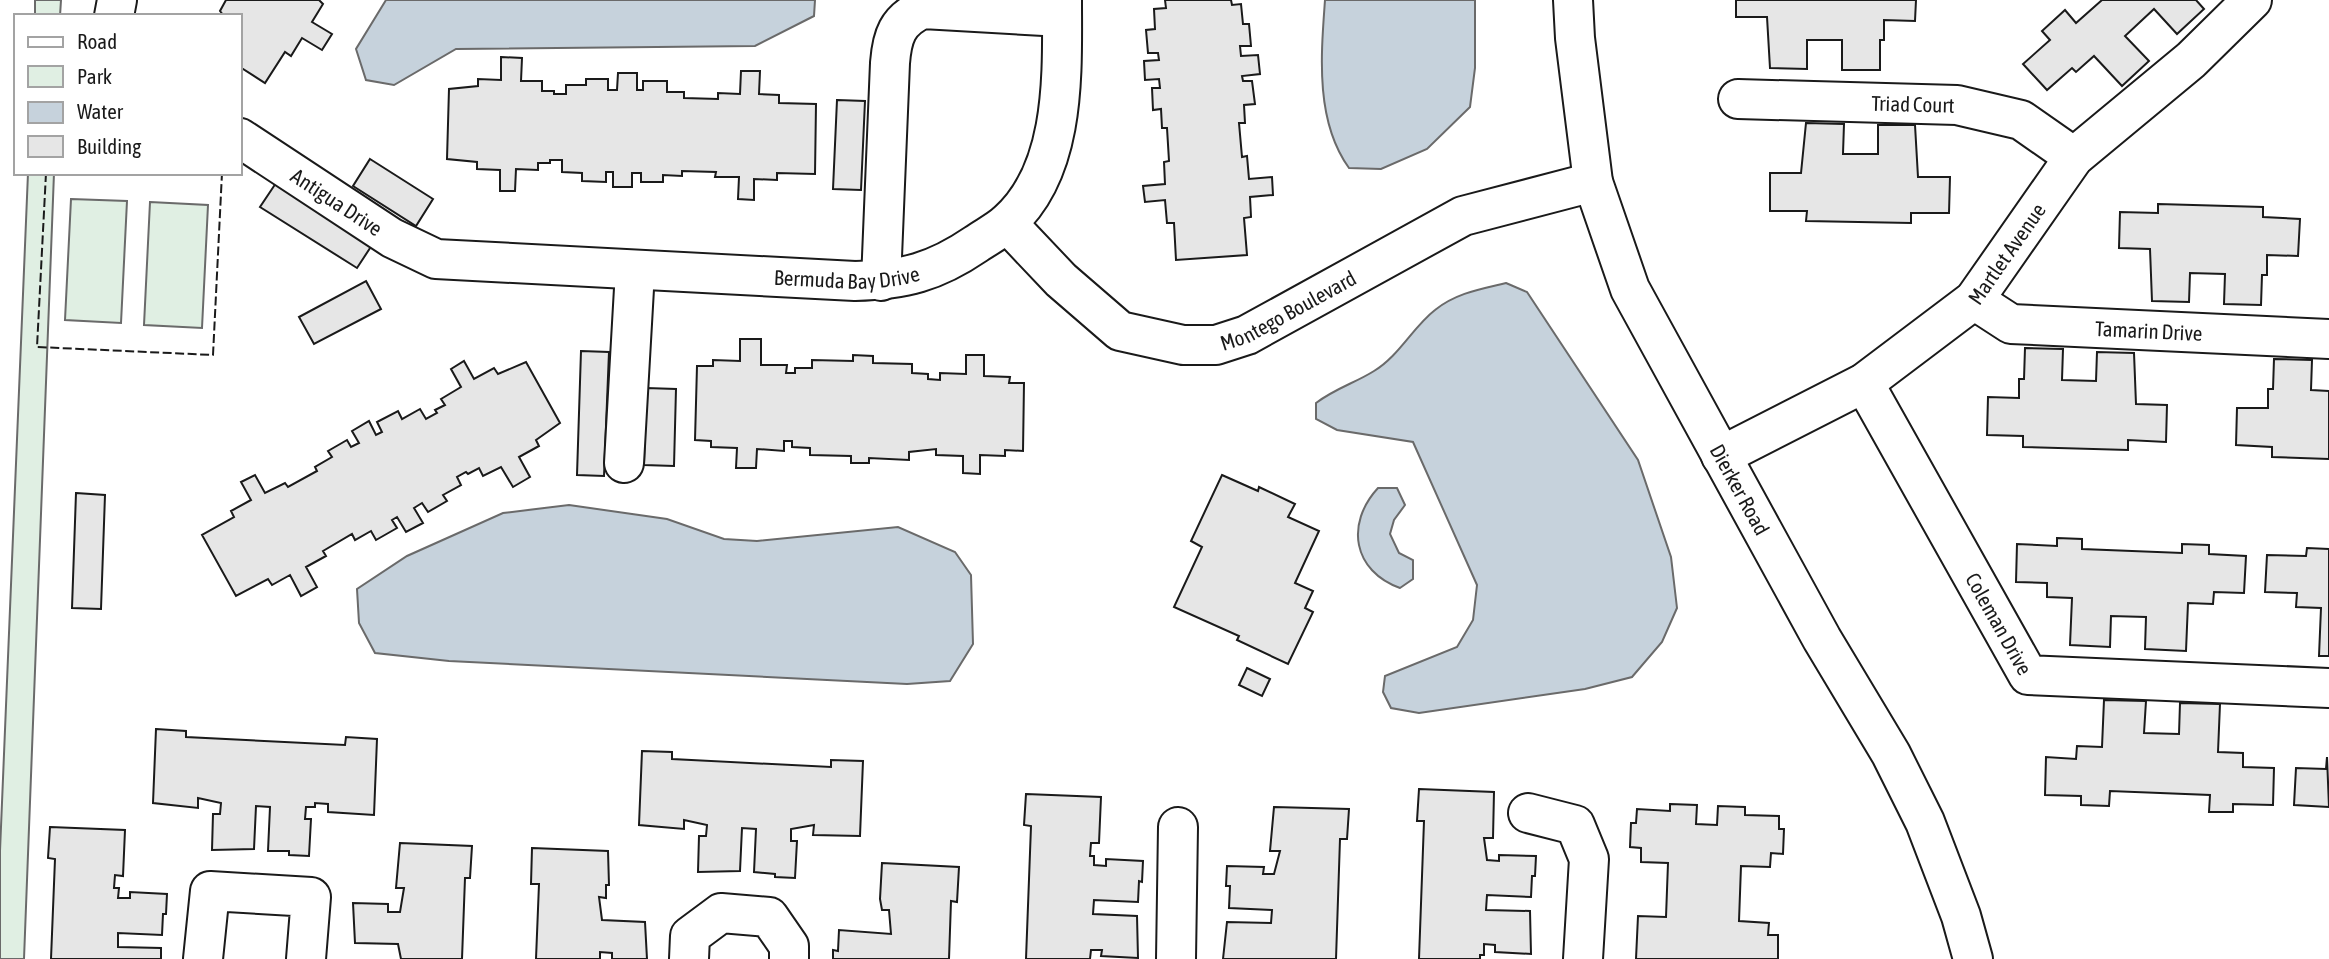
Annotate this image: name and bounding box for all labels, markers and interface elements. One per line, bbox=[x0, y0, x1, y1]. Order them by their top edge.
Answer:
legend bbox=[14, 14, 242, 175]
text: Road bbox=[77, 29, 117, 53]
text: Park bbox=[77, 64, 112, 88]
street label: Triad Court bbox=[1871, 91, 1955, 117]
text: Water bbox=[77, 99, 124, 123]
text: Building bbox=[77, 134, 141, 158]
street label: Antigua Drive bbox=[287, 163, 387, 240]
street label: Martlet Avenue bbox=[1963, 198, 2050, 309]
street label: Bermuda Bay Drive bbox=[773, 261, 922, 293]
street label: Montego Boulevard bbox=[1217, 265, 1360, 355]
street label: Tamarin Drive bbox=[2095, 316, 2203, 345]
street label: Dierker Road bbox=[1705, 440, 1775, 539]
street label: Coleman Drive bbox=[1961, 568, 2037, 679]

